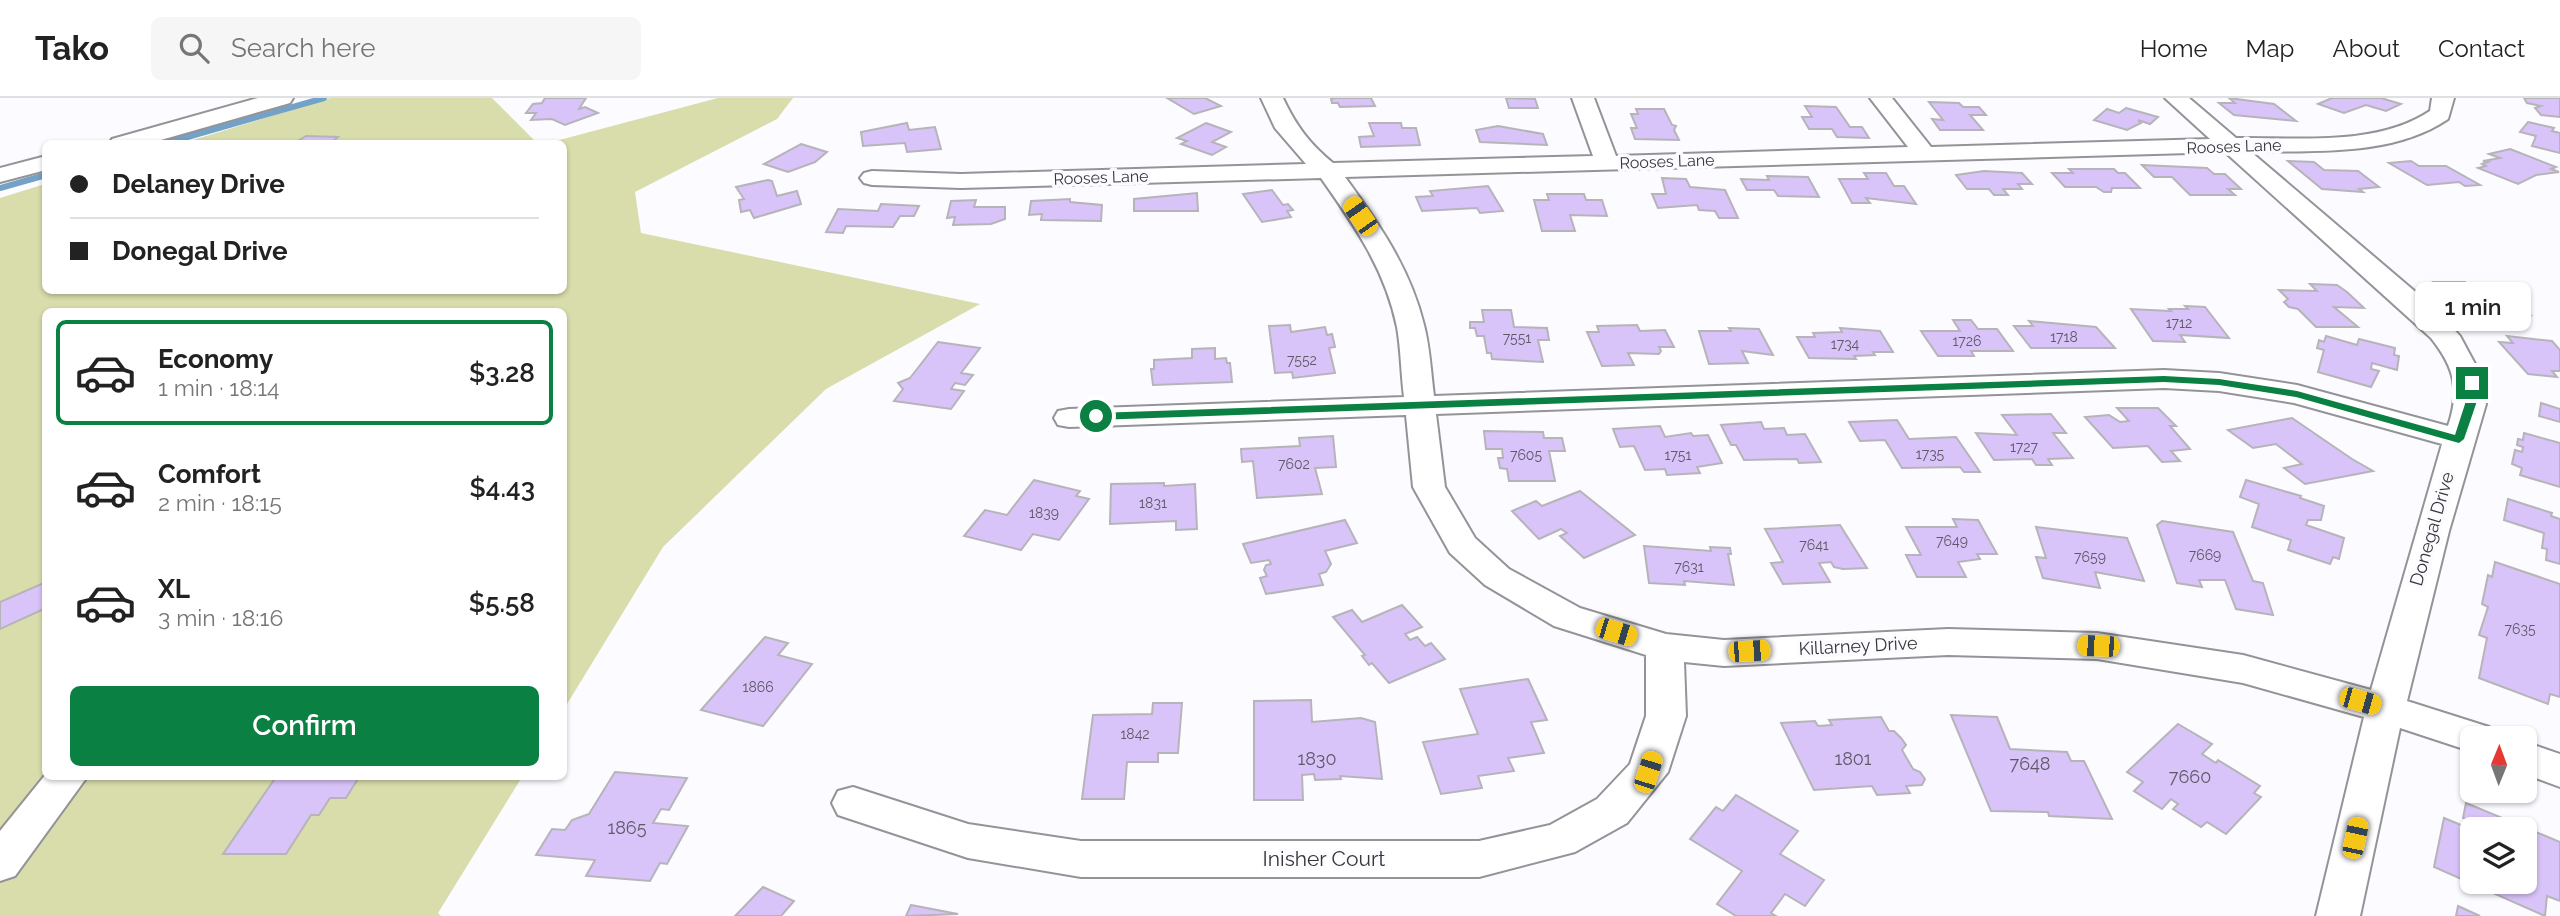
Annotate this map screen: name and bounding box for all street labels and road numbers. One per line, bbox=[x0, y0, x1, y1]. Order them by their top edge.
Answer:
street label: Rooses Lane bbox=[2186, 135, 2282, 158]
street label: Rooses Lane bbox=[1619, 150, 1715, 173]
street label: Rooses Lane bbox=[1053, 166, 1149, 189]
street label: Donegal Drive bbox=[2405, 469, 2458, 588]
street label: Killarney Drive bbox=[1798, 632, 1918, 659]
street label: Inisher Court bbox=[1263, 846, 1385, 871]

